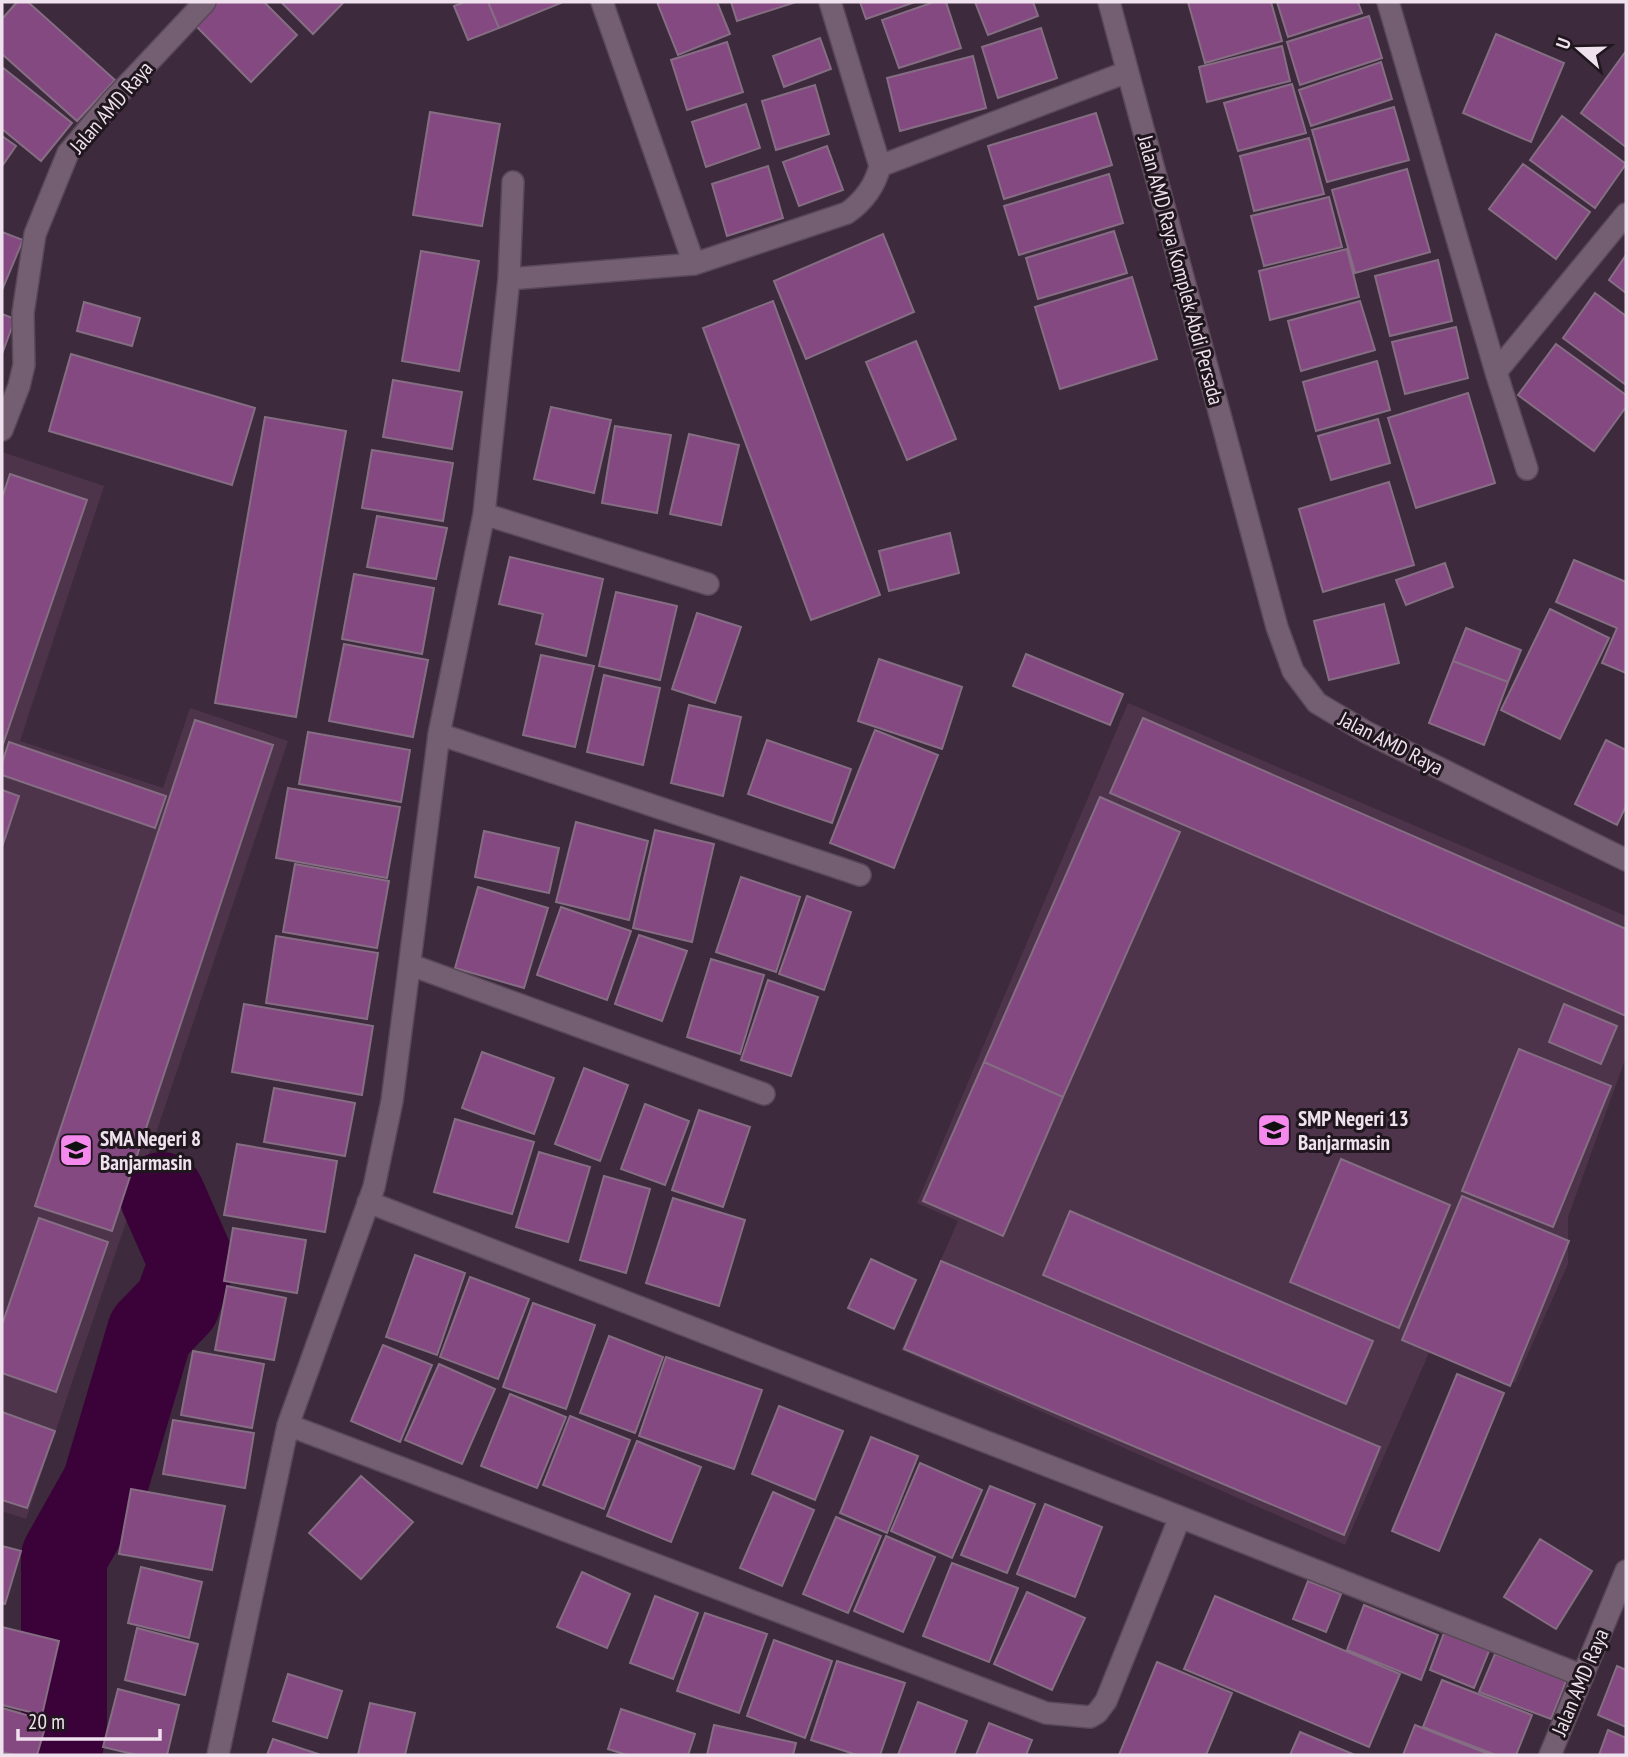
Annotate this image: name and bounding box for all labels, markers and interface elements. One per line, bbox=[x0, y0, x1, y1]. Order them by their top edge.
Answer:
north arrow bbox=[1544, 14, 1614, 84]
text: U bbox=[1550, 34, 1576, 52]
street label: Jalan AMD Raya bbox=[63, 55, 158, 159]
street label: Jalan AMD Raya Komplek Abdi Persada bbox=[1132, 131, 1230, 408]
street label: Jalan AMD Raya bbox=[1333, 705, 1448, 781]
place label: SMP Negeri 13 Banjarmasin bbox=[1298, 1105, 1409, 1156]
school or university icon: SMP Negeri 13 Banjarmasin bbox=[1255, 1111, 1293, 1149]
place label: SMA Negeri 8 Banjarmasin bbox=[100, 1125, 201, 1176]
school or university icon: SMA Negeri 8 Banjarmasin bbox=[57, 1131, 95, 1169]
street label: Jalan AMD Raya bbox=[1545, 1625, 1615, 1740]
scale bar bbox=[18, 1698, 159, 1742]
text: 20 m bbox=[28, 1708, 65, 1735]

